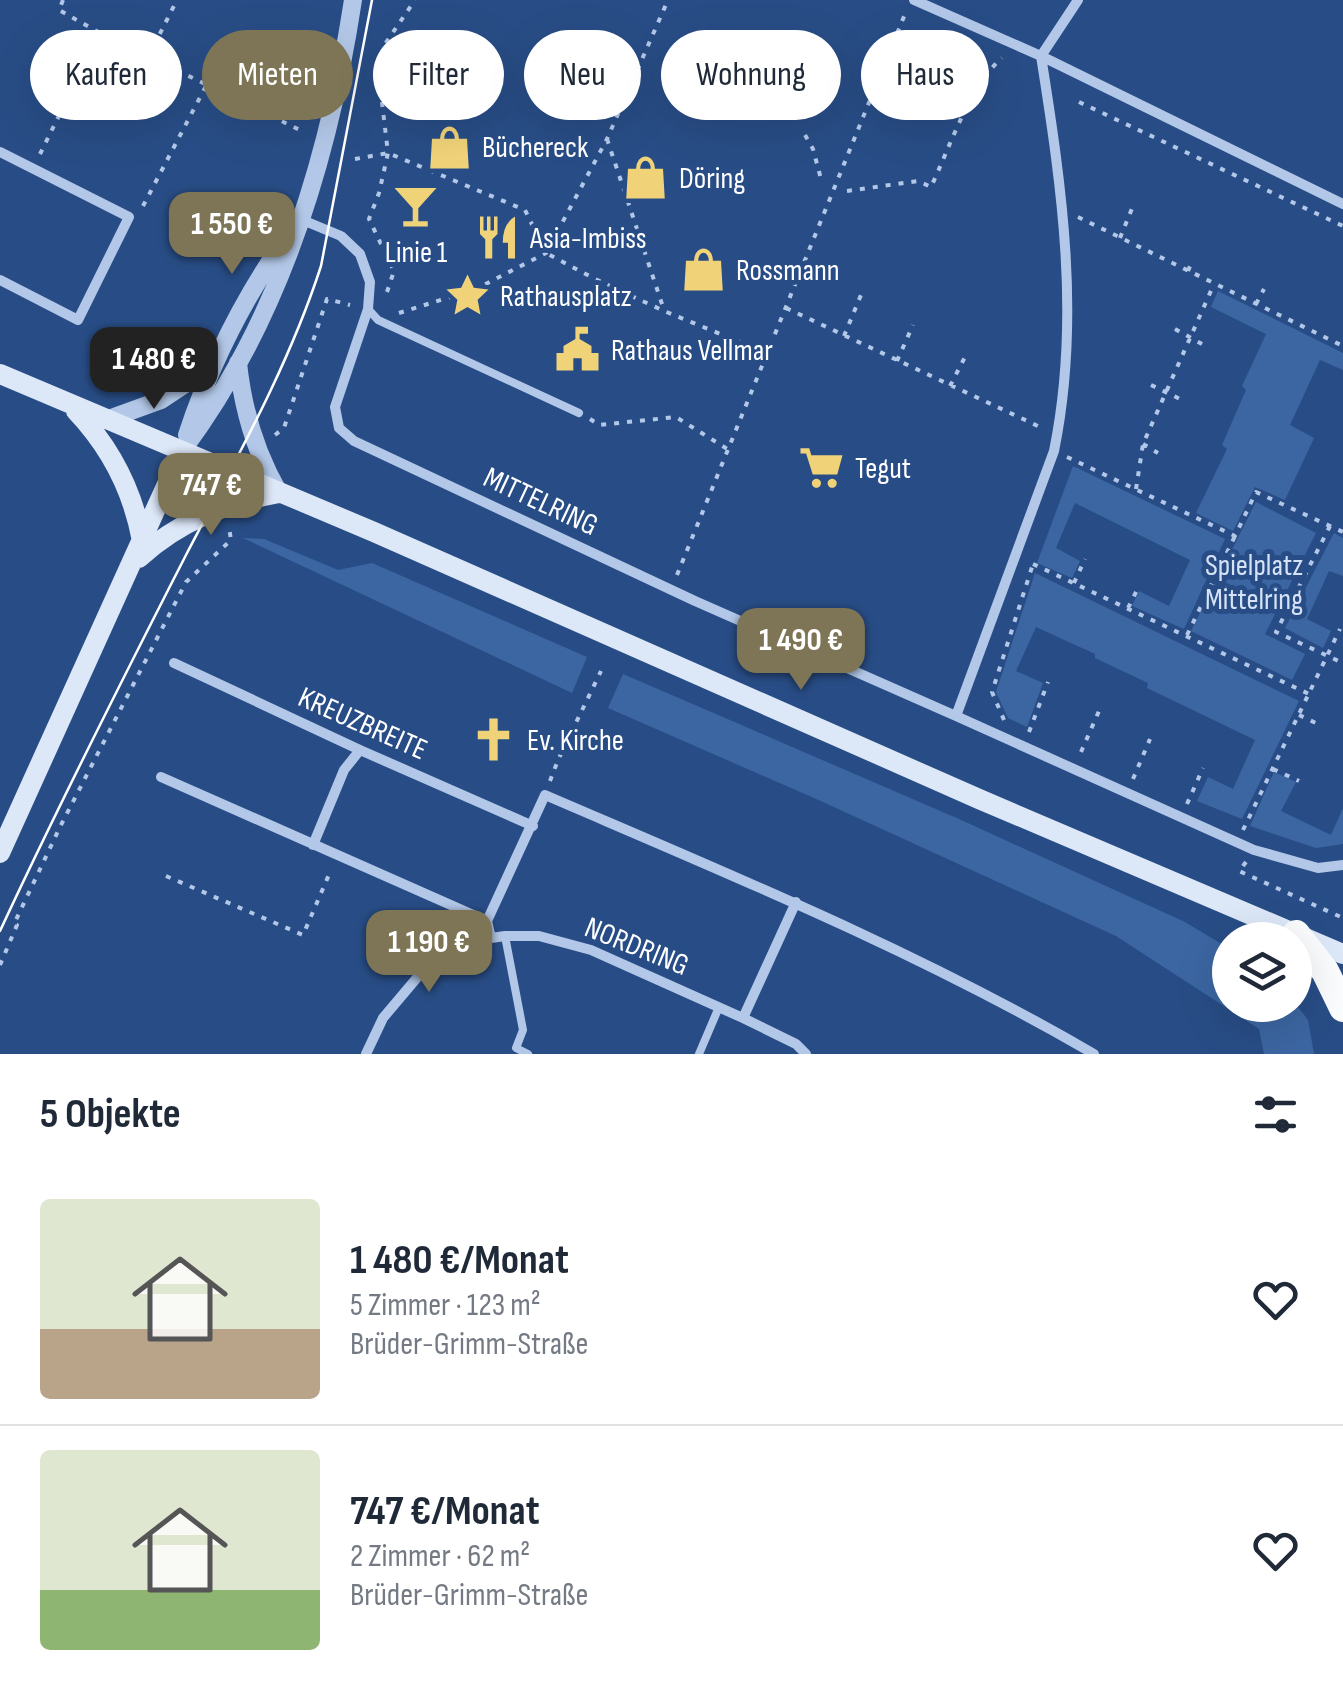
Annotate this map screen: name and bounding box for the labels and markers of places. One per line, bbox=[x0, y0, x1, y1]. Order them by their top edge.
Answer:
shop icon: Büchereck bbox=[425, 123, 473, 171]
place label: Büchereck bbox=[482, 130, 589, 166]
shop icon: Döring bbox=[622, 154, 670, 202]
place label: Döring bbox=[679, 161, 745, 197]
bar icon: Linie 1 bbox=[392, 181, 440, 229]
pin: 1 550 € bbox=[140, 192, 324, 277]
restaurant icon: Asia-Imbiss bbox=[473, 214, 521, 262]
place label: Asia-Imbiss bbox=[529, 221, 646, 257]
place label: Linie 1 bbox=[385, 235, 448, 271]
shop icon: Rossmann bbox=[679, 246, 727, 294]
place label: Rossmann bbox=[736, 253, 840, 289]
place icon: Rathausplatz bbox=[443, 272, 491, 320]
place label: Rathausplatz bbox=[500, 279, 632, 315]
public building icon: Rathaus Vellmar bbox=[554, 326, 602, 374]
pin: 1 480 € bbox=[62, 327, 246, 412]
place label: Rathaus Vellmar bbox=[611, 333, 773, 369]
supermarket icon: Tegut bbox=[798, 444, 846, 492]
place label: Tegut bbox=[855, 451, 911, 487]
pin: 747 € bbox=[141, 453, 281, 538]
pin: 1 490 € bbox=[709, 608, 893, 693]
church icon: Ev. Kirche bbox=[470, 716, 518, 764]
place label: Ev. Kirche bbox=[527, 723, 624, 759]
pin: 1 190 € bbox=[337, 910, 521, 995]

